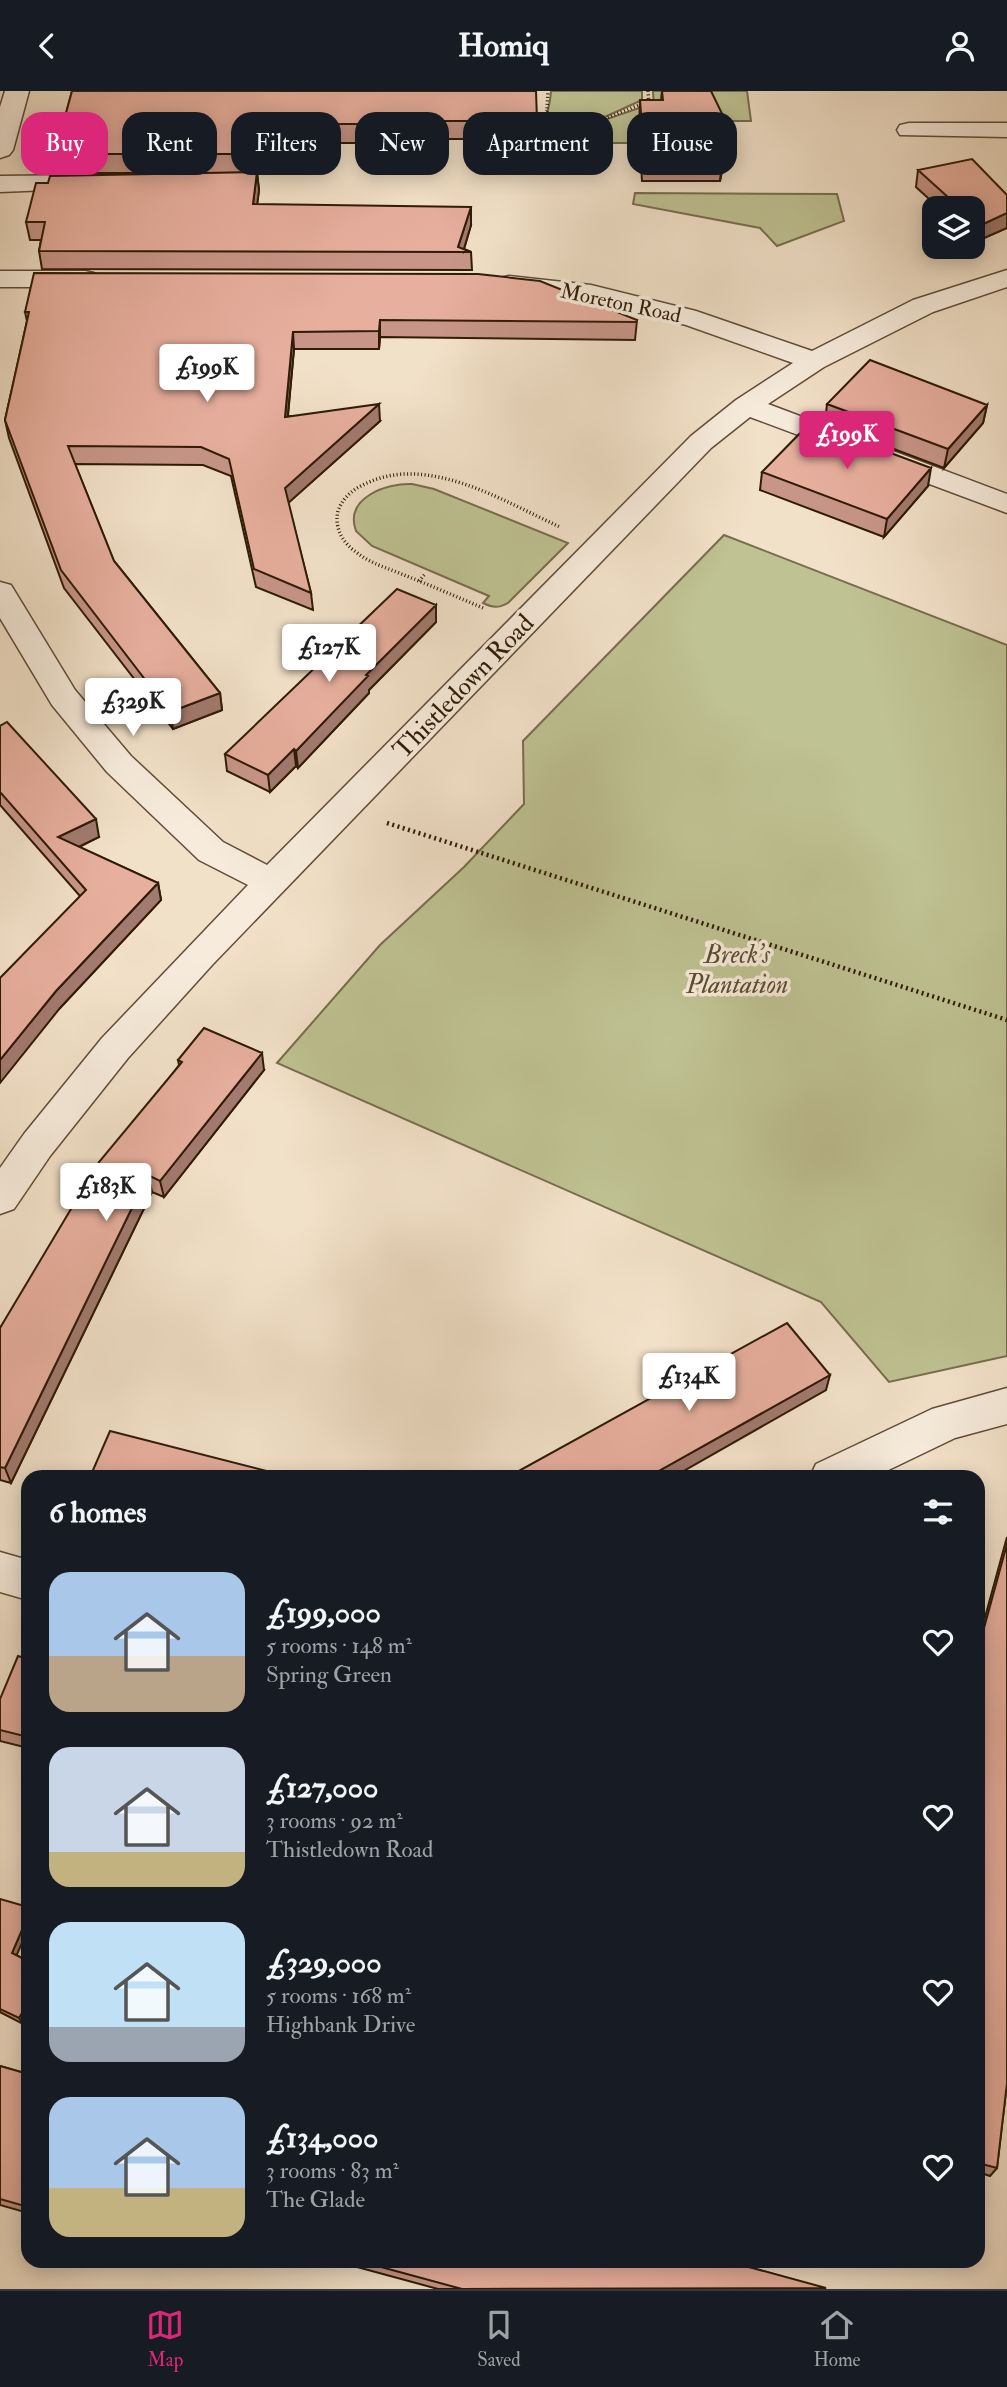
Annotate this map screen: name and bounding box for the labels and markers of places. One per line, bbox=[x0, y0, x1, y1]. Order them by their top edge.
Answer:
pin: £199K bbox=[158, 345, 256, 404]
pin: £199K bbox=[798, 411, 896, 471]
pin: £127K bbox=[280, 625, 378, 684]
pin: £329K bbox=[84, 679, 182, 738]
pin: £183K bbox=[57, 1163, 155, 1223]
pin: £134K bbox=[640, 1353, 738, 1413]

